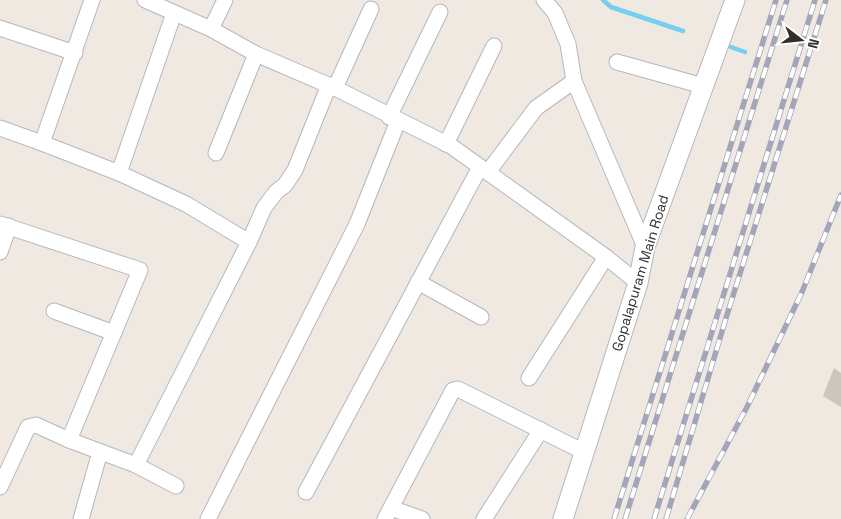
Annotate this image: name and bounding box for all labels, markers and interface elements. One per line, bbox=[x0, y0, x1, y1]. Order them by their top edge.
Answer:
north arrow bbox=[776, 15, 826, 65]
text: N bbox=[804, 37, 823, 51]
street label: Gopalapuram Main Road bbox=[608, 192, 672, 354]

